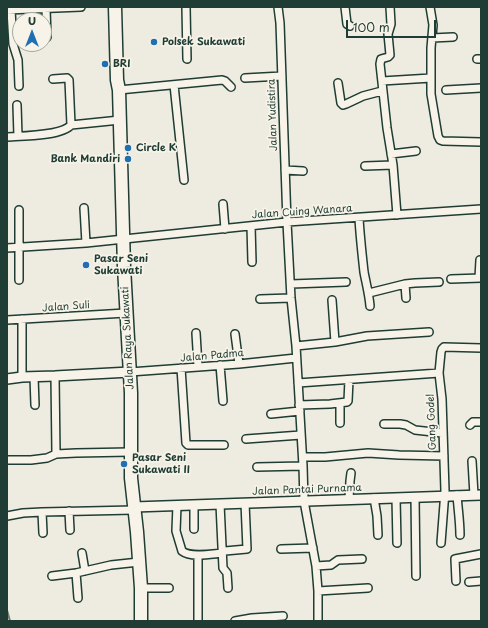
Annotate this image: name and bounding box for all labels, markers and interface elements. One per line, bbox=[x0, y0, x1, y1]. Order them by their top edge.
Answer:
north arrow bbox=[12, 12, 52, 52]
text: U bbox=[28, 12, 36, 29]
scale bar bbox=[348, 12, 438, 38]
text: 100 m bbox=[353, 18, 390, 36]
place label: Polsek Sukawati bbox=[162, 36, 245, 48]
marker: Polsek Sukawati bbox=[149, 37, 159, 47]
place label: BRI bbox=[113, 58, 130, 70]
marker: BRI bbox=[100, 59, 110, 69]
street label: Jalan Yudistira bbox=[266, 79, 280, 151]
place label: Circle K bbox=[136, 142, 176, 154]
marker: Circle K bbox=[123, 143, 133, 153]
place label: Bank Mandiri bbox=[50, 153, 120, 165]
marker: Bank Mandiri bbox=[123, 154, 133, 164]
street label: Jalan Cuing Wanara bbox=[251, 202, 353, 222]
place label: Pasar Seni Sukawati bbox=[94, 253, 148, 276]
marker: Pasar Seni Sukawati bbox=[81, 260, 91, 270]
street label: Jalan Raya Sukawati bbox=[119, 286, 137, 390]
street label: Jalan Suli bbox=[42, 299, 90, 315]
street label: Jalan Padma bbox=[180, 347, 244, 365]
street label: Gang Godel bbox=[425, 394, 439, 450]
place label: Pasar Seni Sukawati II bbox=[132, 452, 190, 476]
marker: Pasar Seni Sukawati II bbox=[119, 459, 129, 469]
street label: Jalan Pantai Purnama bbox=[252, 482, 362, 498]

